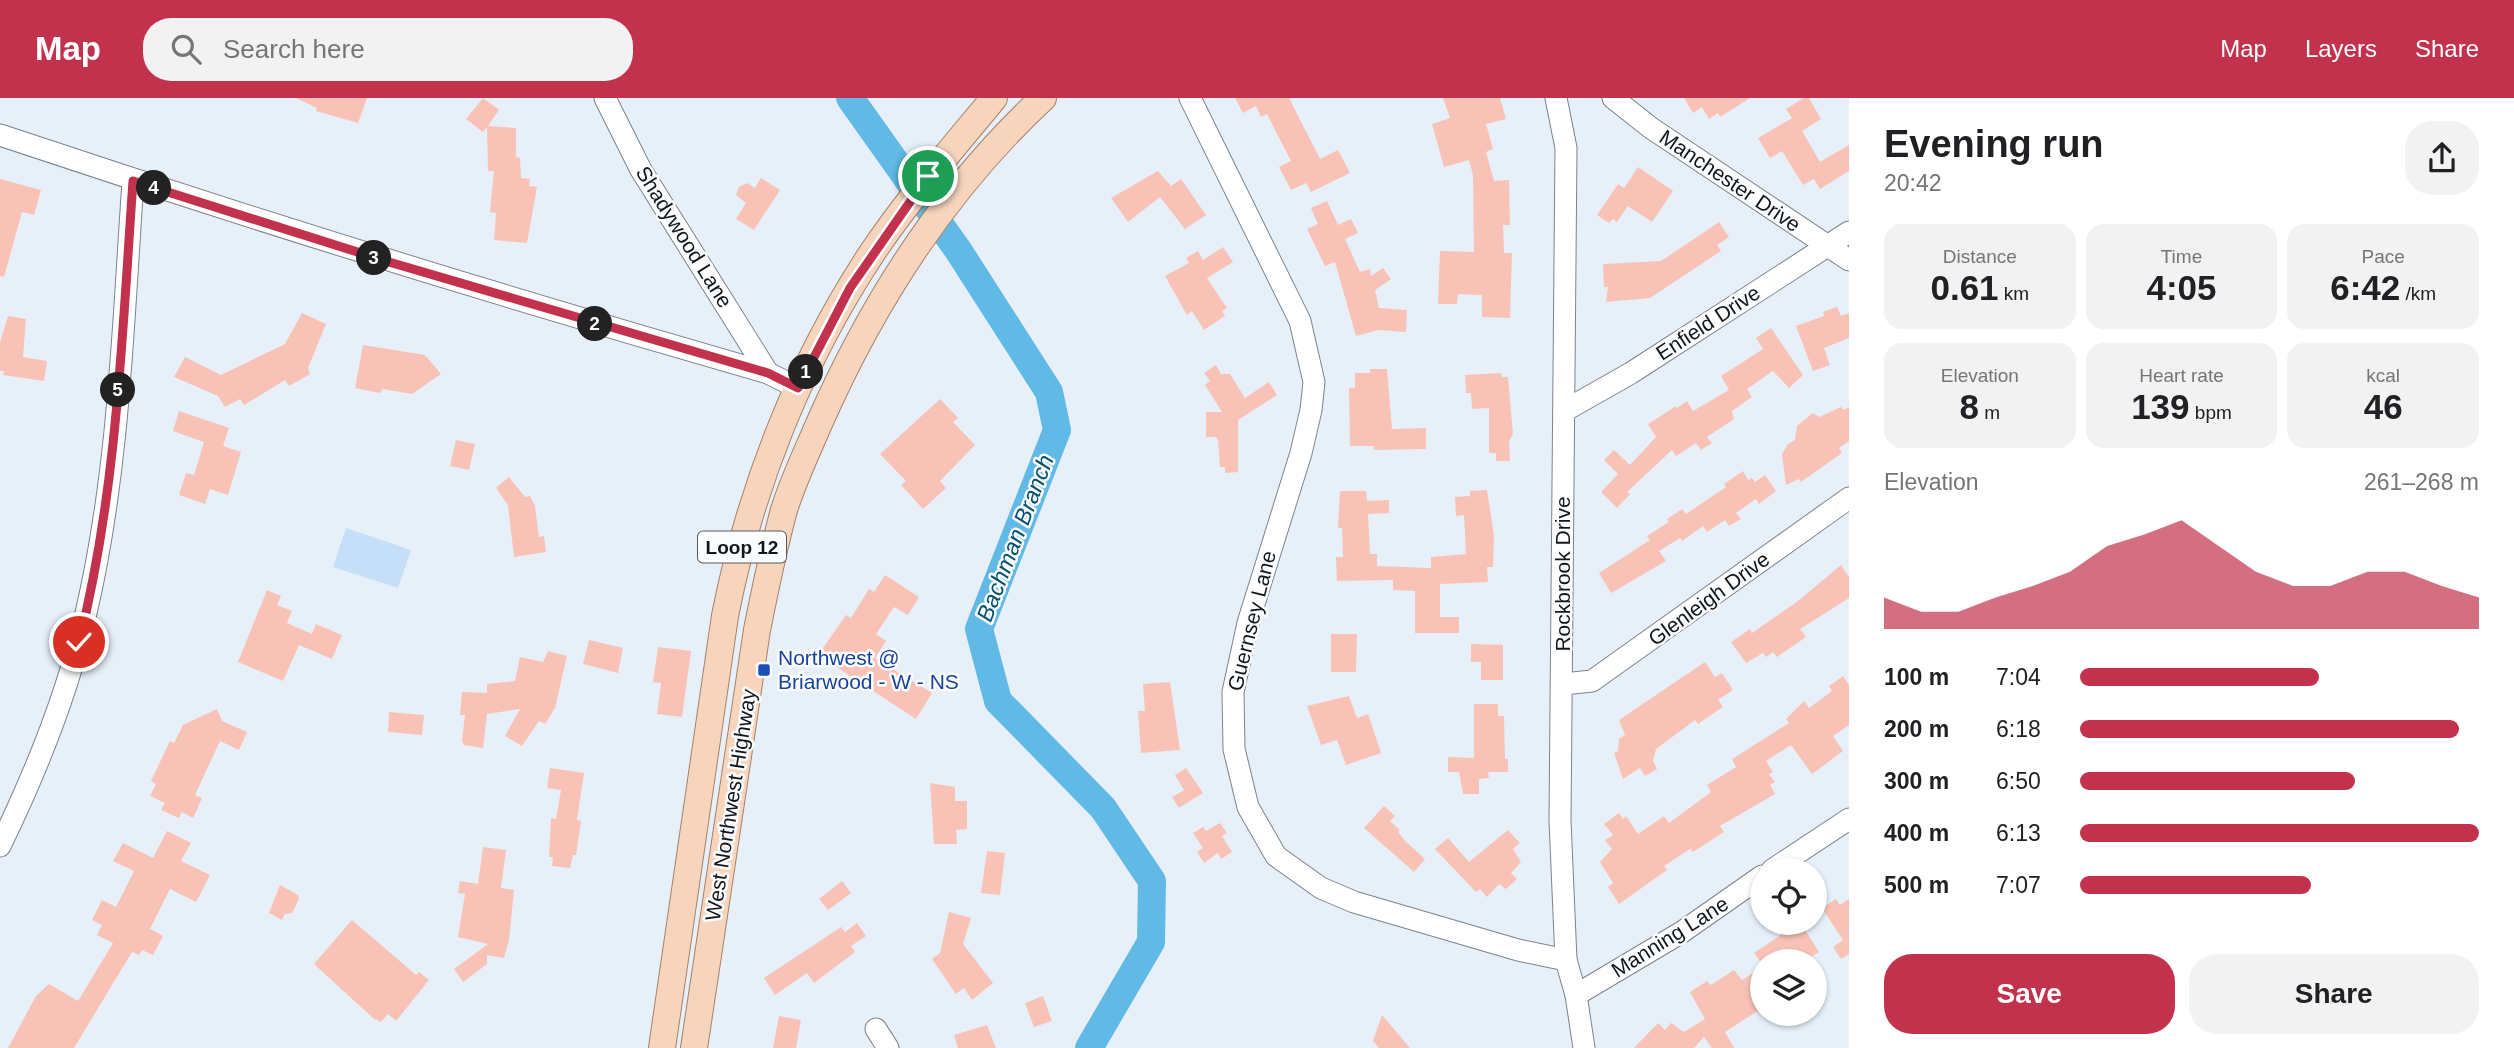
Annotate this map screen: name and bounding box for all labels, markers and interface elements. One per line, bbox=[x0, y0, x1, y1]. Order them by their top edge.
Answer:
search box bbox=[143, 18, 633, 81]
text: Map bbox=[35, 30, 101, 67]
icon: search bbox=[167, 30, 205, 68]
text: Search here bbox=[223, 34, 365, 64]
text: Map bbox=[2220, 35, 2267, 62]
text: Layers bbox=[2305, 35, 2377, 62]
text: Share bbox=[2415, 35, 2479, 62]
button: share bbox=[2405, 121, 2479, 195]
text: Evening run bbox=[1884, 123, 2104, 165]
street label: Manchester Drive bbox=[1656, 125, 1805, 236]
pin bbox=[898, 146, 958, 206]
icon: arrive bbox=[909, 157, 947, 195]
street label: Shadywood Lane bbox=[632, 162, 737, 312]
pin: 4 bbox=[136, 170, 172, 206]
text: 20:42 bbox=[1884, 170, 1942, 196]
text: 4 bbox=[148, 177, 159, 198]
pin: 3 bbox=[356, 240, 392, 276]
text: Distance bbox=[1943, 246, 2017, 267]
text: Time bbox=[2161, 246, 2202, 267]
text: Pace bbox=[2362, 246, 2405, 267]
text: 3 bbox=[368, 247, 379, 268]
text: 0.61 bbox=[1930, 268, 1999, 307]
text: 4:05 bbox=[2146, 268, 2217, 307]
text: 6:42 bbox=[2330, 268, 2400, 307]
street label: Enfield Drive bbox=[1652, 281, 1764, 365]
text: km bbox=[1999, 283, 2029, 304]
text: /km bbox=[2400, 283, 2436, 304]
pin: 2 bbox=[578, 306, 612, 342]
text: 2 bbox=[589, 313, 600, 334]
pin: 1 bbox=[788, 354, 824, 390]
text: 1 bbox=[800, 361, 811, 382]
text: Elevation bbox=[1941, 365, 2019, 386]
text: Heart rate bbox=[2139, 365, 2224, 386]
text: kcal bbox=[2366, 365, 2400, 386]
pin: 5 bbox=[100, 372, 136, 408]
text: 5 bbox=[112, 379, 123, 400]
text: 8 bbox=[1960, 387, 1979, 426]
text: 139 bbox=[2131, 387, 2190, 426]
text: 46 bbox=[2364, 387, 2403, 426]
text: m bbox=[1979, 402, 2000, 423]
text: bpm bbox=[2190, 402, 2232, 423]
water label: Bachman Branch bbox=[971, 451, 1059, 625]
text: Elevation bbox=[1884, 469, 1979, 495]
text: 261–268 m bbox=[2364, 469, 2479, 495]
street label: Rockbrook Drive bbox=[1551, 496, 1574, 652]
road number: Loop 12 bbox=[698, 531, 786, 562]
street label: Glenleigh Drive bbox=[1644, 547, 1774, 650]
street label: Guernsey Lane bbox=[1223, 548, 1280, 693]
pin bbox=[49, 612, 109, 672]
icon: check bbox=[60, 623, 98, 661]
place label: Northwest @ Briarwood - W - NS bbox=[778, 646, 959, 693]
marker: Northwest @ Briarwood - W - NS bbox=[756, 662, 772, 678]
text: 100 m bbox=[1884, 664, 1949, 690]
text: 7:04 bbox=[1996, 664, 2041, 690]
street label: West Northwest Highway bbox=[701, 687, 760, 922]
text: 200 m bbox=[1884, 716, 1949, 742]
text: 6:18 bbox=[1996, 716, 2041, 742]
text: 300 m bbox=[1884, 768, 1949, 794]
text: 6:50 bbox=[1996, 768, 2041, 794]
text: 400 m bbox=[1884, 820, 1949, 846]
text: 6:13 bbox=[1996, 820, 2041, 846]
map controls bbox=[1750, 858, 1827, 1026]
button: locate bbox=[1750, 858, 1827, 935]
text: 500 m bbox=[1884, 872, 1949, 898]
text: 7:07 bbox=[1996, 872, 2041, 898]
street label: Manning Lane bbox=[1607, 892, 1732, 982]
button: layers bbox=[1750, 949, 1827, 1026]
button: Save bbox=[1884, 954, 2175, 1034]
button: Share bbox=[2189, 954, 2479, 1034]

